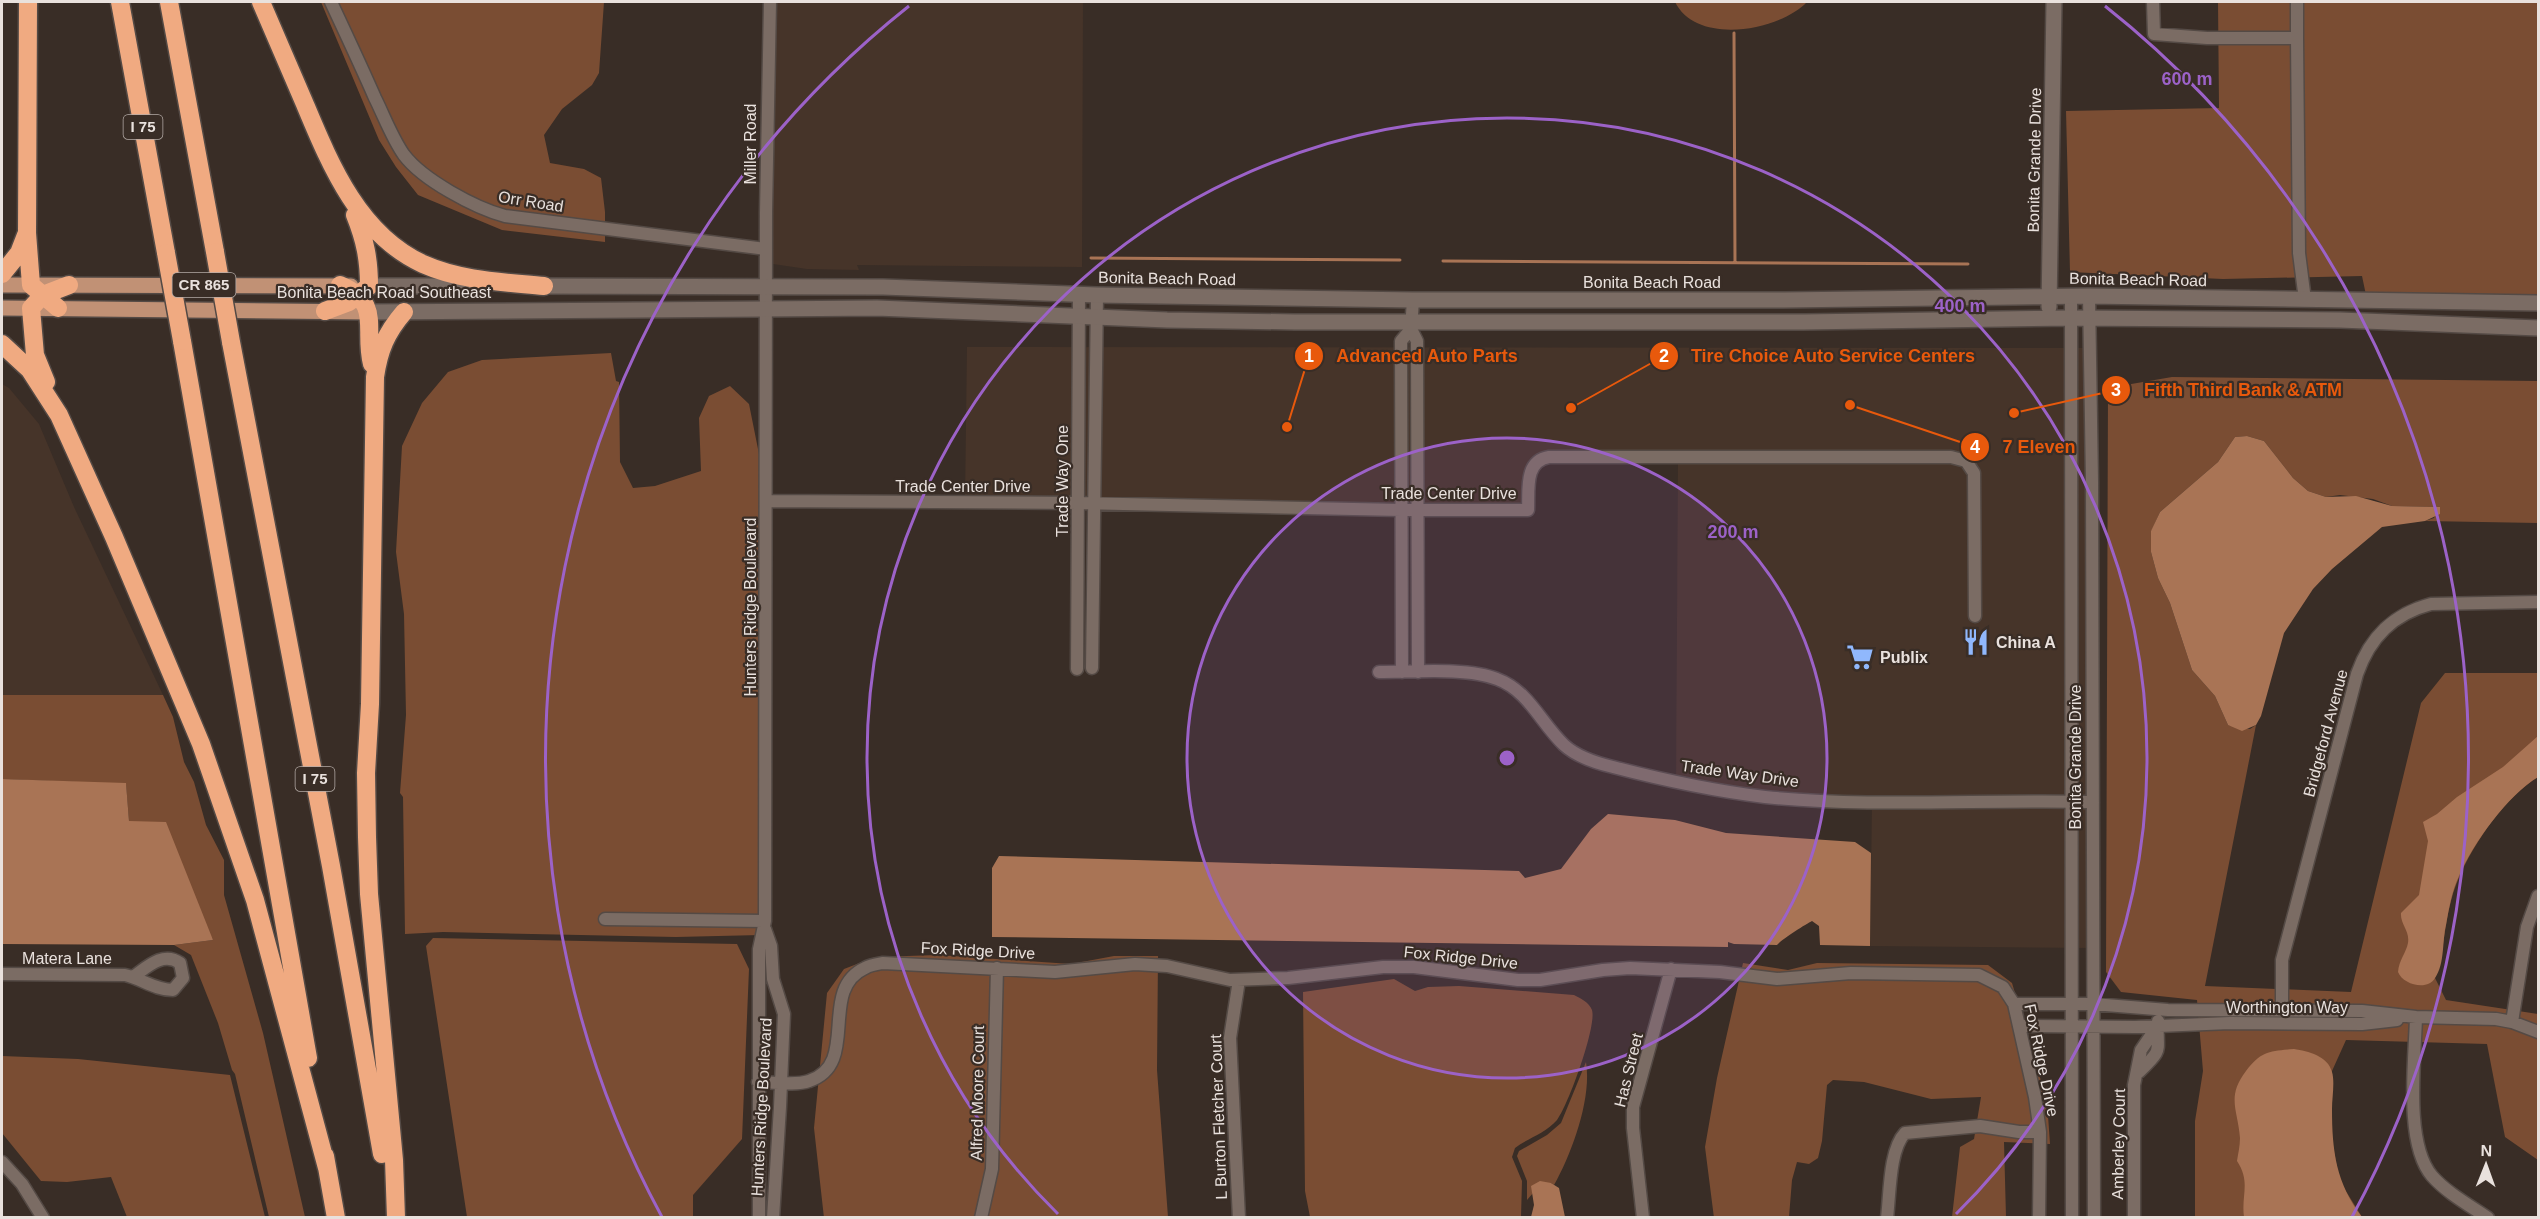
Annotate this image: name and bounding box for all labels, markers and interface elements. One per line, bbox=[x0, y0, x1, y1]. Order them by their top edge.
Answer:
text: 600 m bbox=[2161, 69, 2213, 89]
street label: Bonita Grande Drive bbox=[2025, 87, 2044, 233]
street label: Miller Road bbox=[742, 104, 759, 184]
road number: I 75 bbox=[124, 115, 162, 139]
street label: Orr Road bbox=[497, 188, 565, 215]
street label: Bonita Beach Road bbox=[1098, 269, 1236, 288]
street label: Bonita Beach Road bbox=[2069, 270, 2207, 289]
road number: CR 865 bbox=[172, 273, 236, 297]
street label: Bonita Beach Road bbox=[1583, 274, 1721, 291]
street label: Bonita Beach Road Southeast bbox=[277, 284, 492, 301]
text: 400 m bbox=[1934, 296, 1986, 316]
callout: Advanced Auto Parts bbox=[1294, 338, 1530, 374]
callout: Tire Choice Auto Service Centers bbox=[1649, 338, 1987, 374]
text: 1 bbox=[1304, 346, 1314, 366]
text: Advanced Auto Parts bbox=[1336, 346, 1518, 366]
text: 2 bbox=[1659, 346, 1669, 366]
text: Tire Choice Auto Service Centers bbox=[1691, 346, 1975, 366]
callout: Fifth Third Bank & ATM bbox=[2101, 372, 2354, 408]
text: 3 bbox=[2111, 380, 2121, 400]
text: Fifth Third Bank & ATM bbox=[2144, 380, 2342, 400]
street label: Trade Way One bbox=[1054, 425, 1071, 537]
callout: 7 Eleven bbox=[1960, 429, 2087, 465]
text: 4 bbox=[1970, 437, 1980, 457]
text: 7 Eleven bbox=[2002, 437, 2076, 457]
street label: Trade Center Drive bbox=[895, 478, 1031, 495]
street label: Trade Center Drive bbox=[1381, 485, 1517, 502]
street label: Hunters Ridge Boulevard bbox=[742, 518, 759, 696]
text: 200 m bbox=[1707, 522, 1759, 542]
restaurant icon: China A bbox=[1961, 627, 1991, 657]
place label: China A bbox=[1996, 634, 2056, 651]
supermarket icon: Publix bbox=[1845, 642, 1875, 672]
place label: Publix bbox=[1880, 649, 1928, 666]
street label: Bridgeford Avenue bbox=[2300, 667, 2351, 799]
street label: Bonita Grande Drive bbox=[2067, 684, 2084, 829]
centre of rings bbox=[1497, 748, 1517, 768]
street label: Trade Way Drive bbox=[1680, 757, 1800, 790]
road number: I 75 bbox=[296, 767, 334, 791]
street label: Fox Ridge Drive bbox=[920, 939, 1036, 962]
street label: Fox Ridge Drive bbox=[1403, 943, 1519, 972]
street label: Matera Lane bbox=[22, 950, 112, 967]
street label: Worthington Way bbox=[2226, 999, 2348, 1016]
street label: Fox Ridge Drive bbox=[2021, 1002, 2062, 1118]
street label: Hunters Ridge Boulevard bbox=[748, 1017, 775, 1197]
street label: Alfred Moore Court bbox=[968, 1025, 987, 1161]
street label: Has Street bbox=[1611, 1031, 1646, 1109]
street label: L Burton Fletcher Court bbox=[1207, 1033, 1230, 1200]
street label: Amberley Court bbox=[2109, 1088, 2128, 1200]
north arrow bbox=[2456, 1135, 2516, 1195]
text: N bbox=[2480, 1142, 2492, 1159]

